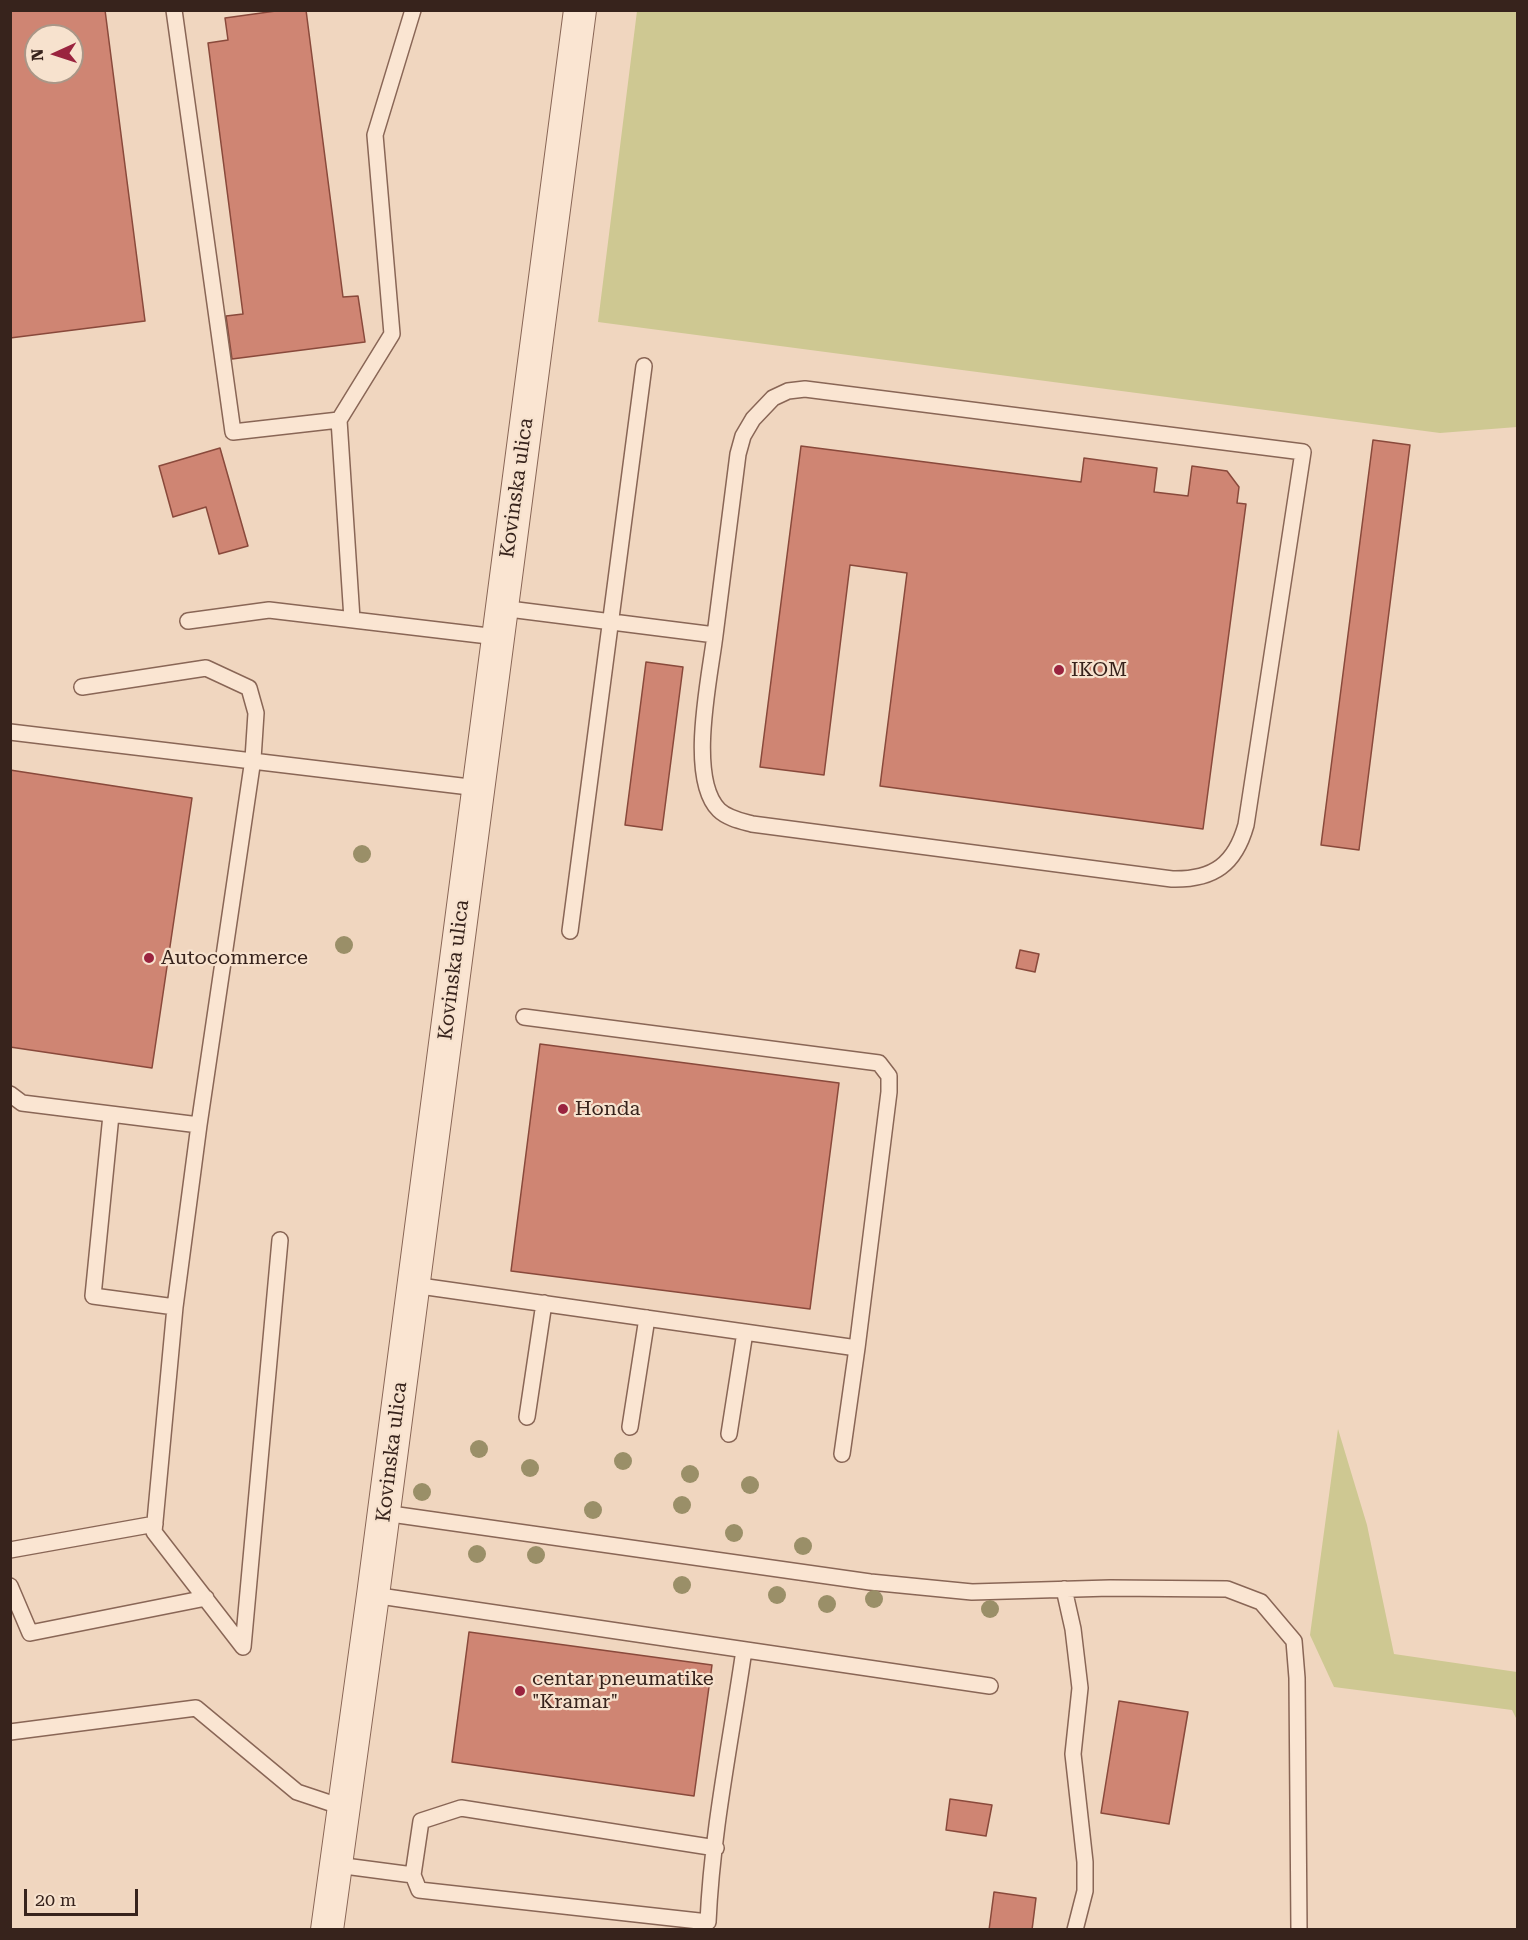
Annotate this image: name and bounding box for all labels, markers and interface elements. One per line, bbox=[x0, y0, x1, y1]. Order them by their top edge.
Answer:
north arrow bbox=[24, 24, 84, 84]
text: N bbox=[28, 48, 47, 62]
street label: Kovinska ulica bbox=[495, 416, 539, 560]
place label: IKOM bbox=[1071, 658, 1127, 682]
marker: IKOM bbox=[1052, 663, 1066, 677]
street label: Kovinska ulica bbox=[433, 898, 475, 1042]
place label: Autocommerce bbox=[161, 946, 308, 970]
marker: Autocommerce bbox=[142, 951, 156, 965]
place label: Honda bbox=[575, 1097, 640, 1121]
marker: Honda bbox=[556, 1102, 570, 1116]
street label: Kovinska ulica bbox=[371, 1380, 413, 1524]
place label: centar pneumatike "Kramar" bbox=[532, 1667, 714, 1714]
marker: centar pneumatike "Kramar" bbox=[513, 1684, 527, 1698]
scale bar bbox=[27, 1877, 141, 1915]
text: 20 m bbox=[35, 1889, 76, 1910]

